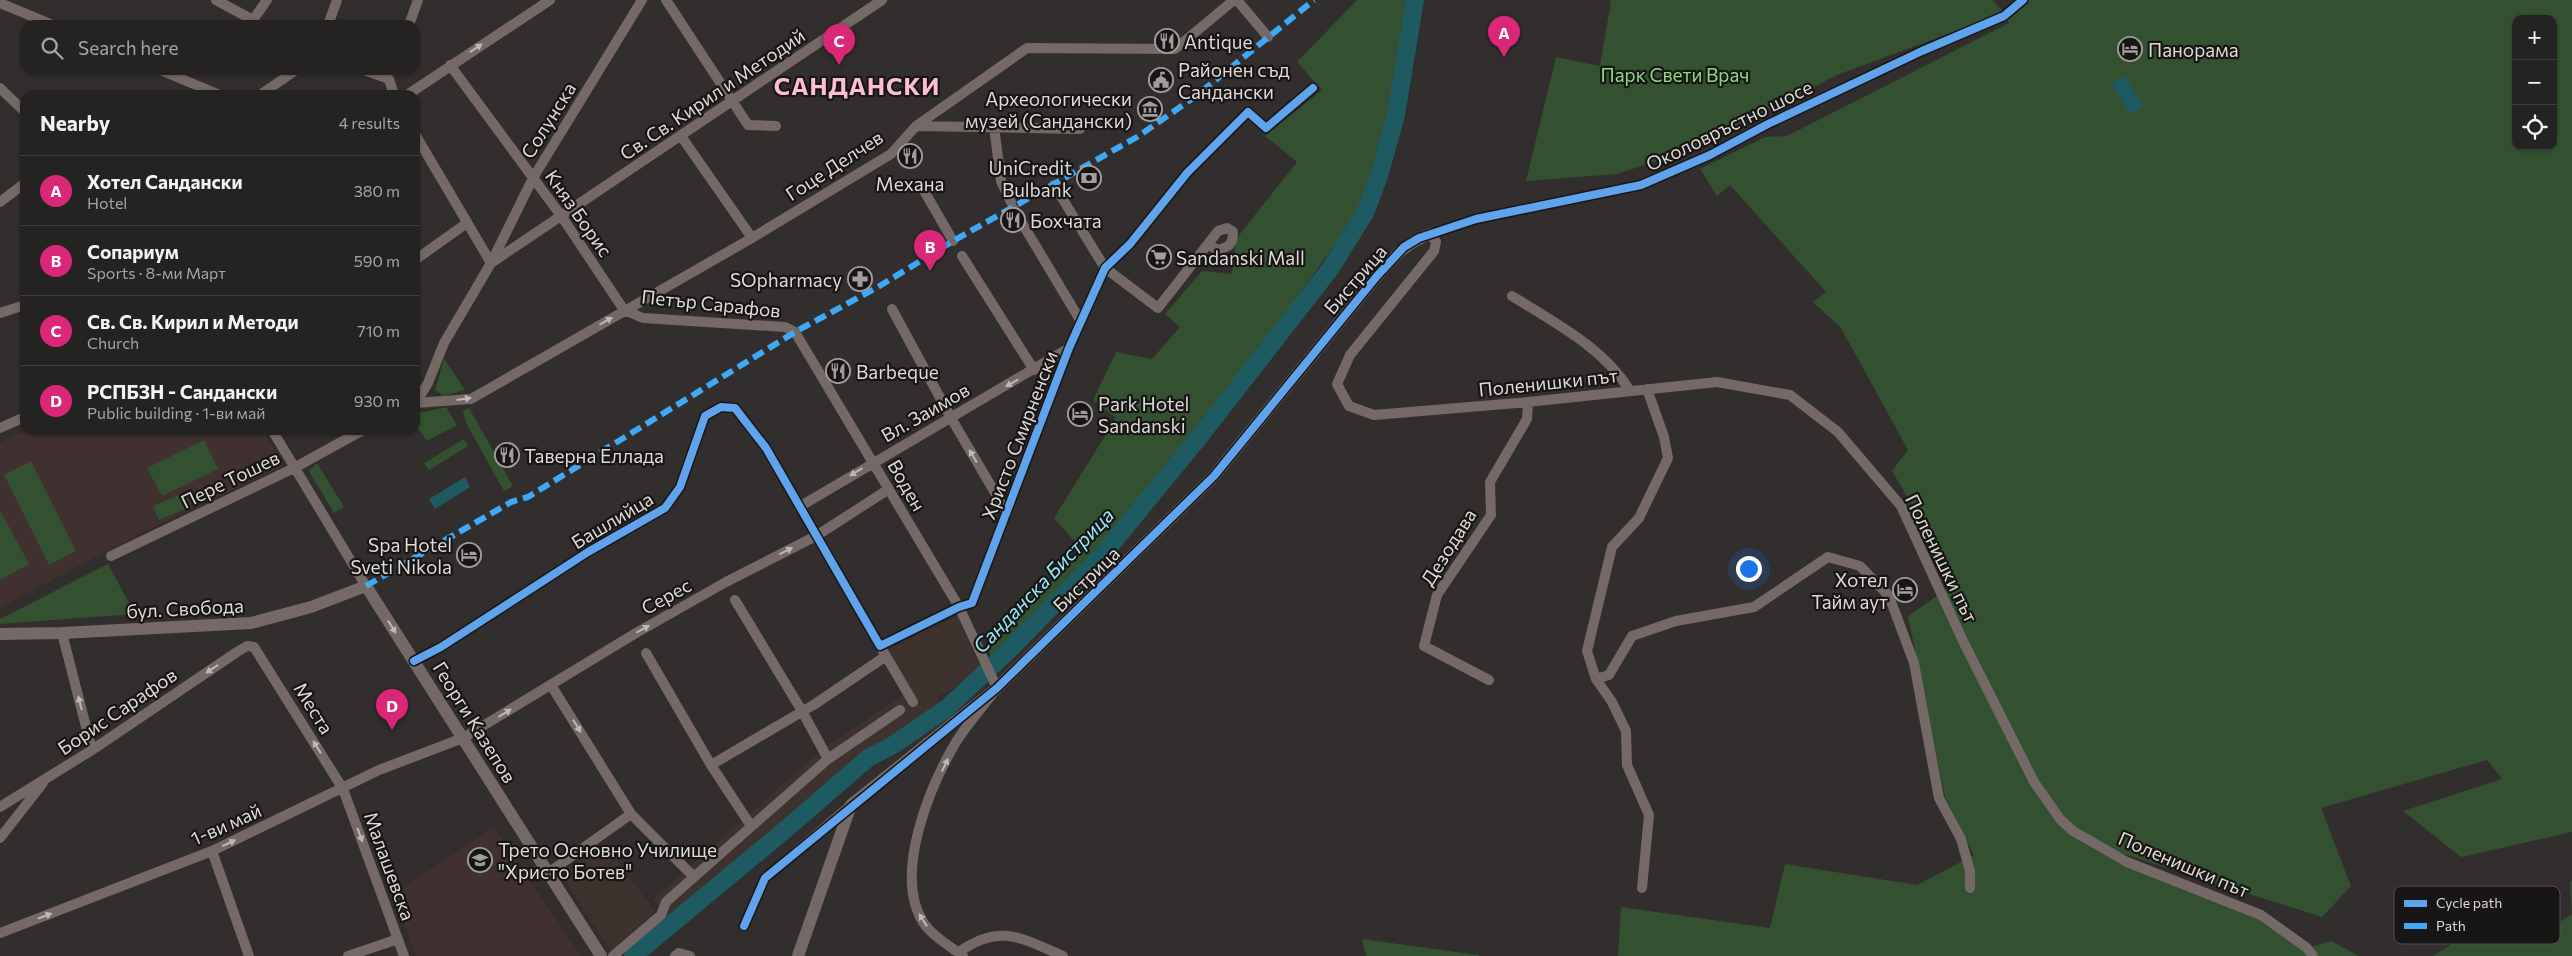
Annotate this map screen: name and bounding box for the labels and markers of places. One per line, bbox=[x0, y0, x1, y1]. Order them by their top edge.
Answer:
pin: A bbox=[1488, 16, 1520, 57]
pin: C bbox=[823, 24, 855, 65]
restaurant icon: Antique bbox=[1154, 28, 1180, 54]
place label: Antique bbox=[1184, 30, 1252, 53]
hotel icon: Панорама bbox=[2117, 36, 2143, 62]
place label: Панорама bbox=[2148, 38, 2239, 61]
place label: Районен съд Сандански bbox=[1178, 58, 1290, 103]
public building icon: Районен съд Сандански bbox=[1148, 67, 1174, 93]
place label: Археологически музей (Сандански) bbox=[965, 87, 1132, 132]
museum icon: Археологически музей (Сандански) bbox=[1137, 96, 1163, 122]
restaurant icon: Механа bbox=[897, 143, 923, 169]
place label: UniCredit Bulbank bbox=[988, 156, 1072, 201]
bank icon: UniCredit Bulbank bbox=[1076, 165, 1102, 191]
place label: Механа bbox=[876, 172, 944, 195]
restaurant icon: Бохчата bbox=[1000, 207, 1026, 233]
place label: Бохчата bbox=[1030, 209, 1102, 232]
pin: B bbox=[914, 230, 946, 271]
supermarket icon: Sandanski Mall bbox=[1146, 244, 1172, 270]
place label: Sandanski Mall bbox=[1176, 246, 1305, 269]
pharmacy icon: SOpharmacy bbox=[847, 266, 873, 292]
place label: SOpharmacy bbox=[730, 268, 842, 291]
restaurant icon: Barbeque bbox=[825, 358, 851, 384]
place label: Barbeque bbox=[856, 360, 939, 383]
place label: Park Hotel Sandanski bbox=[1098, 392, 1189, 437]
hotel icon: Park Hotel Sandanski bbox=[1067, 401, 1093, 427]
restaurant icon: Таверна Еллада bbox=[494, 442, 520, 468]
place label: Таверна Еллада bbox=[524, 444, 664, 467]
place label: Spa Hotel Sveti Nikola bbox=[350, 533, 452, 578]
hotel icon: Spa Hotel Sveti Nikola bbox=[456, 542, 482, 568]
place label: Хотел Тайм аут bbox=[1811, 568, 1888, 613]
hotel icon: Хотел Тайм аут bbox=[1892, 577, 1918, 603]
pin: D bbox=[376, 689, 408, 730]
place label: Трето Основно Училище "Христо Ботев" bbox=[498, 838, 717, 883]
school or university icon: Трето Основно Училище "Христо Ботев" bbox=[467, 847, 493, 873]

